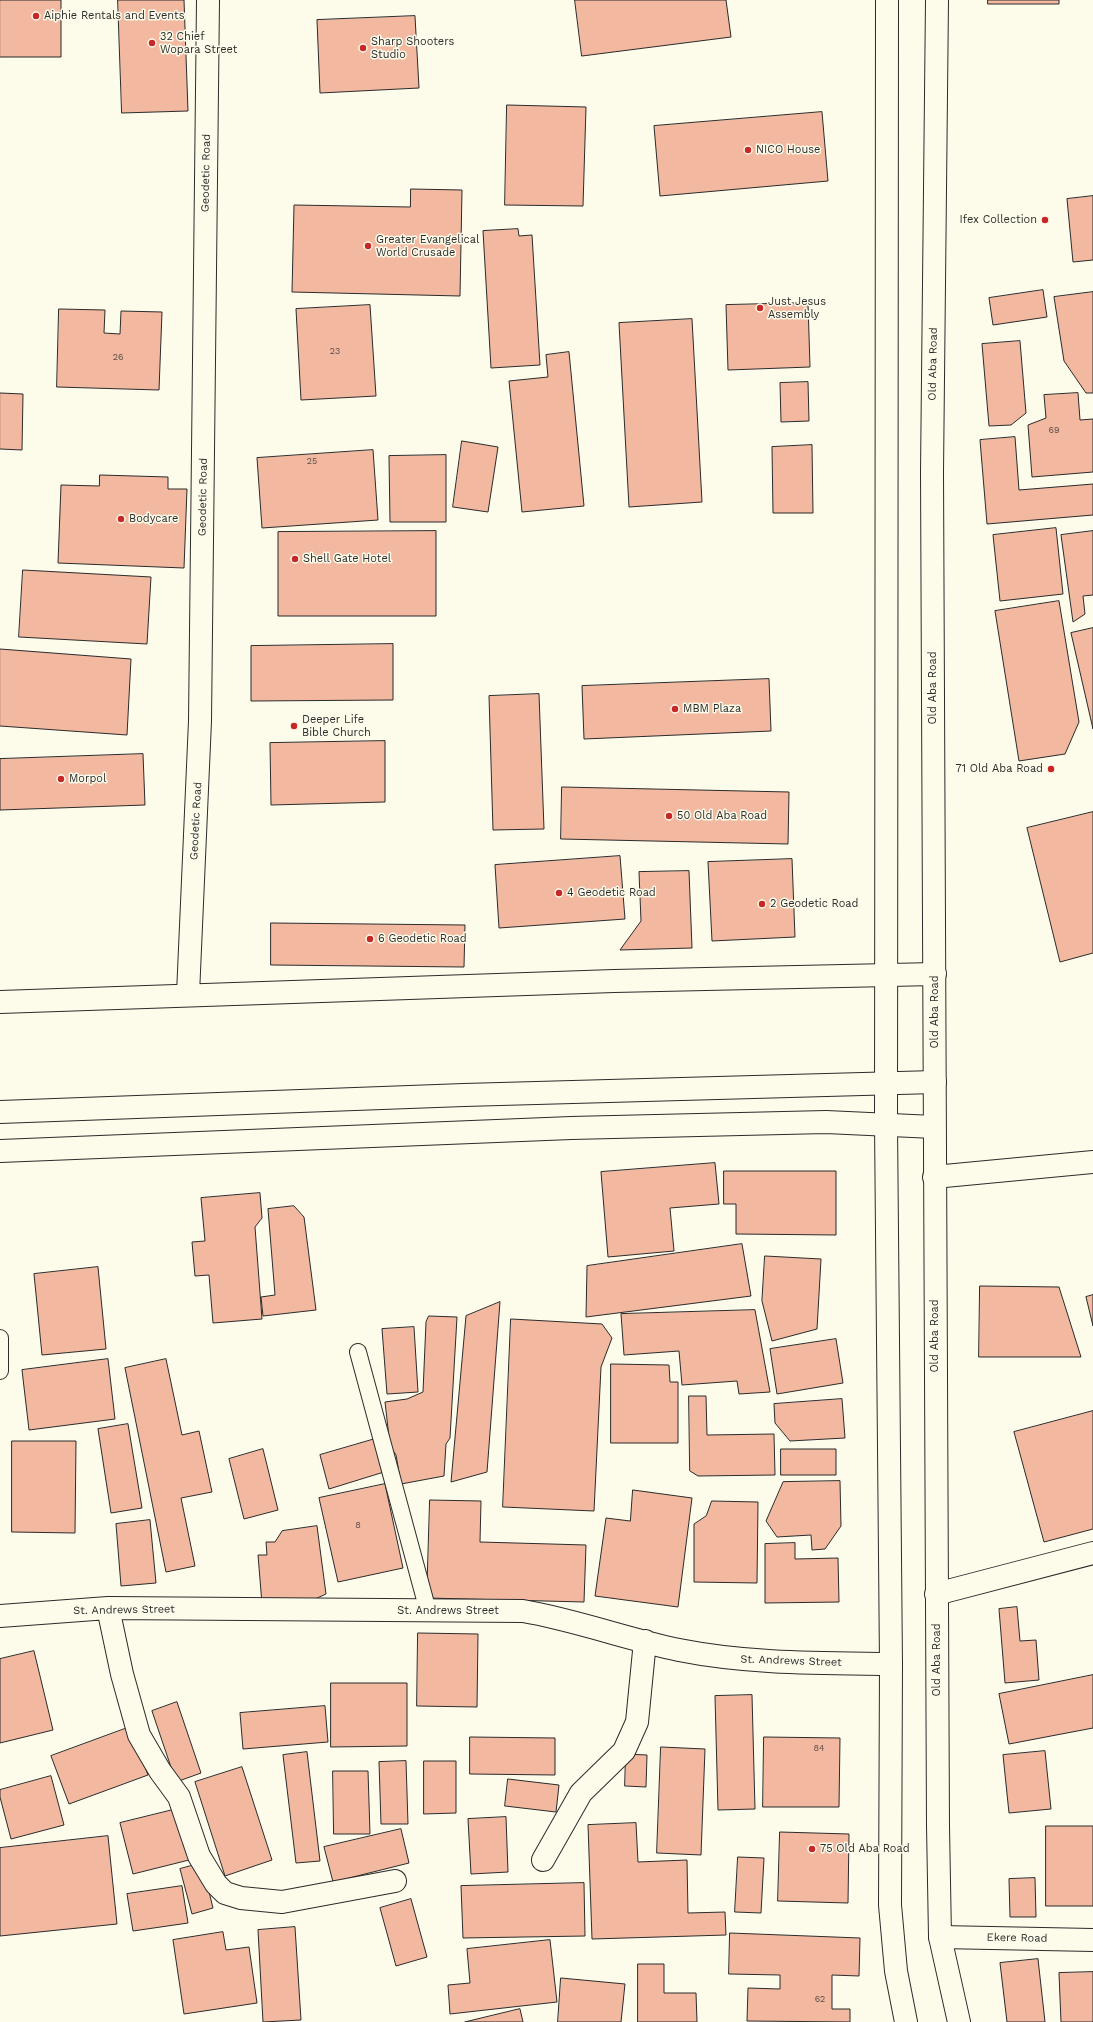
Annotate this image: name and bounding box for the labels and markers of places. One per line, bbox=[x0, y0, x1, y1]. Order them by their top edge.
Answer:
place label: Aiphie Rentals and Events bbox=[44, 9, 184, 23]
marker: Aiphie Rentals and Events bbox=[31, 11, 41, 21]
place label: 32 Chief Wopara Street bbox=[160, 30, 237, 56]
place label: Sharp Shooters Studio bbox=[371, 35, 454, 61]
marker: 32 Chief Wopara Street bbox=[147, 38, 157, 48]
marker: Sharp Shooters Studio bbox=[358, 43, 368, 53]
place label: NICO House bbox=[756, 143, 820, 157]
marker: NICO House bbox=[743, 145, 753, 155]
place label: Ifex Collection bbox=[959, 213, 1037, 227]
marker: Ifex Collection bbox=[1040, 215, 1050, 225]
place label: Greater Evangelical World Crusade bbox=[376, 233, 479, 259]
marker: Greater Evangelical World Crusade bbox=[363, 241, 373, 251]
place label: Just Jesus Assembly bbox=[768, 295, 826, 321]
marker: Just Jesus Assembly bbox=[755, 303, 765, 313]
place label: Bodycare bbox=[129, 512, 178, 526]
marker: Bodycare bbox=[116, 514, 126, 524]
place label: Shell Gate Hotel bbox=[303, 552, 391, 566]
marker: Shell Gate Hotel bbox=[290, 554, 300, 564]
place label: MBM Plaza bbox=[683, 702, 741, 716]
marker: MBM Plaza bbox=[670, 704, 680, 714]
place label: Deeper Life Bible Church bbox=[302, 713, 371, 739]
marker: Deeper Life Bible Church bbox=[289, 721, 299, 731]
place label: 71 Old Aba Road bbox=[956, 762, 1043, 776]
marker: 71 Old Aba Road bbox=[1046, 764, 1056, 774]
place label: Morpol bbox=[69, 772, 106, 786]
marker: Morpol bbox=[56, 774, 66, 784]
place label: 50 Old Aba Road bbox=[677, 809, 767, 823]
marker: 50 Old Aba Road bbox=[664, 811, 674, 821]
place label: 4 Geodetic Road bbox=[567, 886, 656, 900]
marker: 4 Geodetic Road bbox=[554, 888, 564, 898]
place label: 2 Geodetic Road bbox=[770, 897, 858, 911]
marker: 2 Geodetic Road bbox=[757, 899, 767, 909]
place label: 6 Geodetic Road bbox=[378, 932, 467, 946]
marker: 6 Geodetic Road bbox=[365, 934, 375, 944]
place label: 75 Old Aba Road bbox=[820, 1842, 910, 1856]
marker: 75 Old Aba Road bbox=[807, 1844, 817, 1854]

